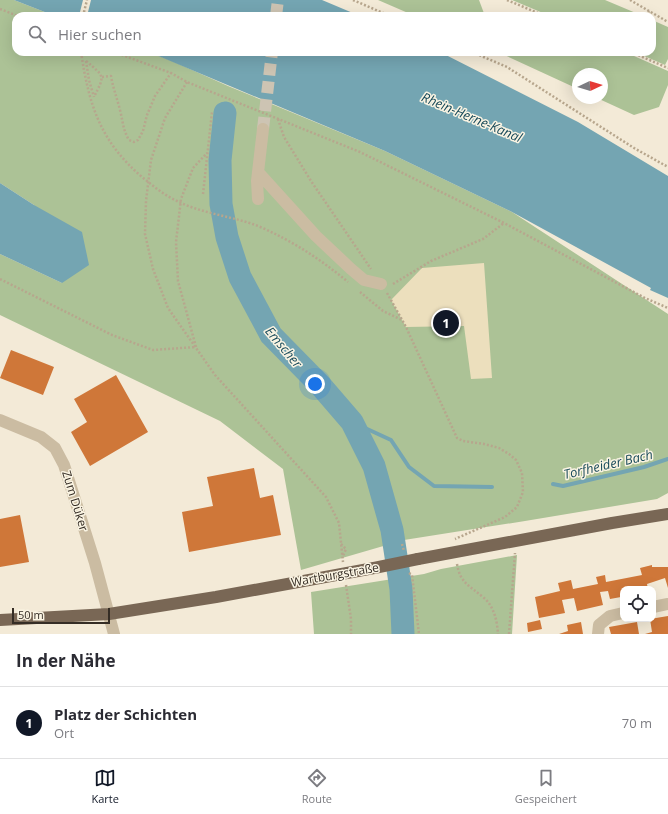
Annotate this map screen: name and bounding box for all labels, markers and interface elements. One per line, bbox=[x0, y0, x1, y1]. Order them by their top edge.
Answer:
search box bbox=[12, 12, 656, 56]
icon: search bbox=[26, 23, 48, 45]
text: Hier suchen bbox=[58, 24, 142, 44]
north arrow bbox=[572, 68, 608, 104]
water label: Rhein-Herne-Kanal bbox=[419, 88, 526, 147]
pin: 1 bbox=[433, 308, 459, 338]
water label: Emscher bbox=[261, 323, 307, 372]
your location bbox=[305, 374, 325, 394]
water label: Torfheider Bach bbox=[562, 445, 654, 483]
street label: Zum Düker bbox=[58, 468, 93, 533]
street label: Wartburgstraße bbox=[290, 558, 380, 591]
map controls bbox=[620, 586, 656, 622]
button: locate bbox=[620, 586, 656, 622]
scale bar bbox=[12, 606, 110, 625]
text: 50 m bbox=[18, 607, 44, 622]
text: In der Nähe bbox=[16, 649, 115, 672]
text: Platz der Schichten bbox=[54, 704, 197, 724]
text: 1 bbox=[25, 714, 33, 732]
text: 70 m bbox=[622, 714, 652, 732]
text: Ort bbox=[54, 724, 74, 742]
tab: Karte bbox=[91, 767, 119, 806]
tab: Route bbox=[302, 767, 332, 806]
tab: Gespeichert bbox=[515, 767, 577, 806]

